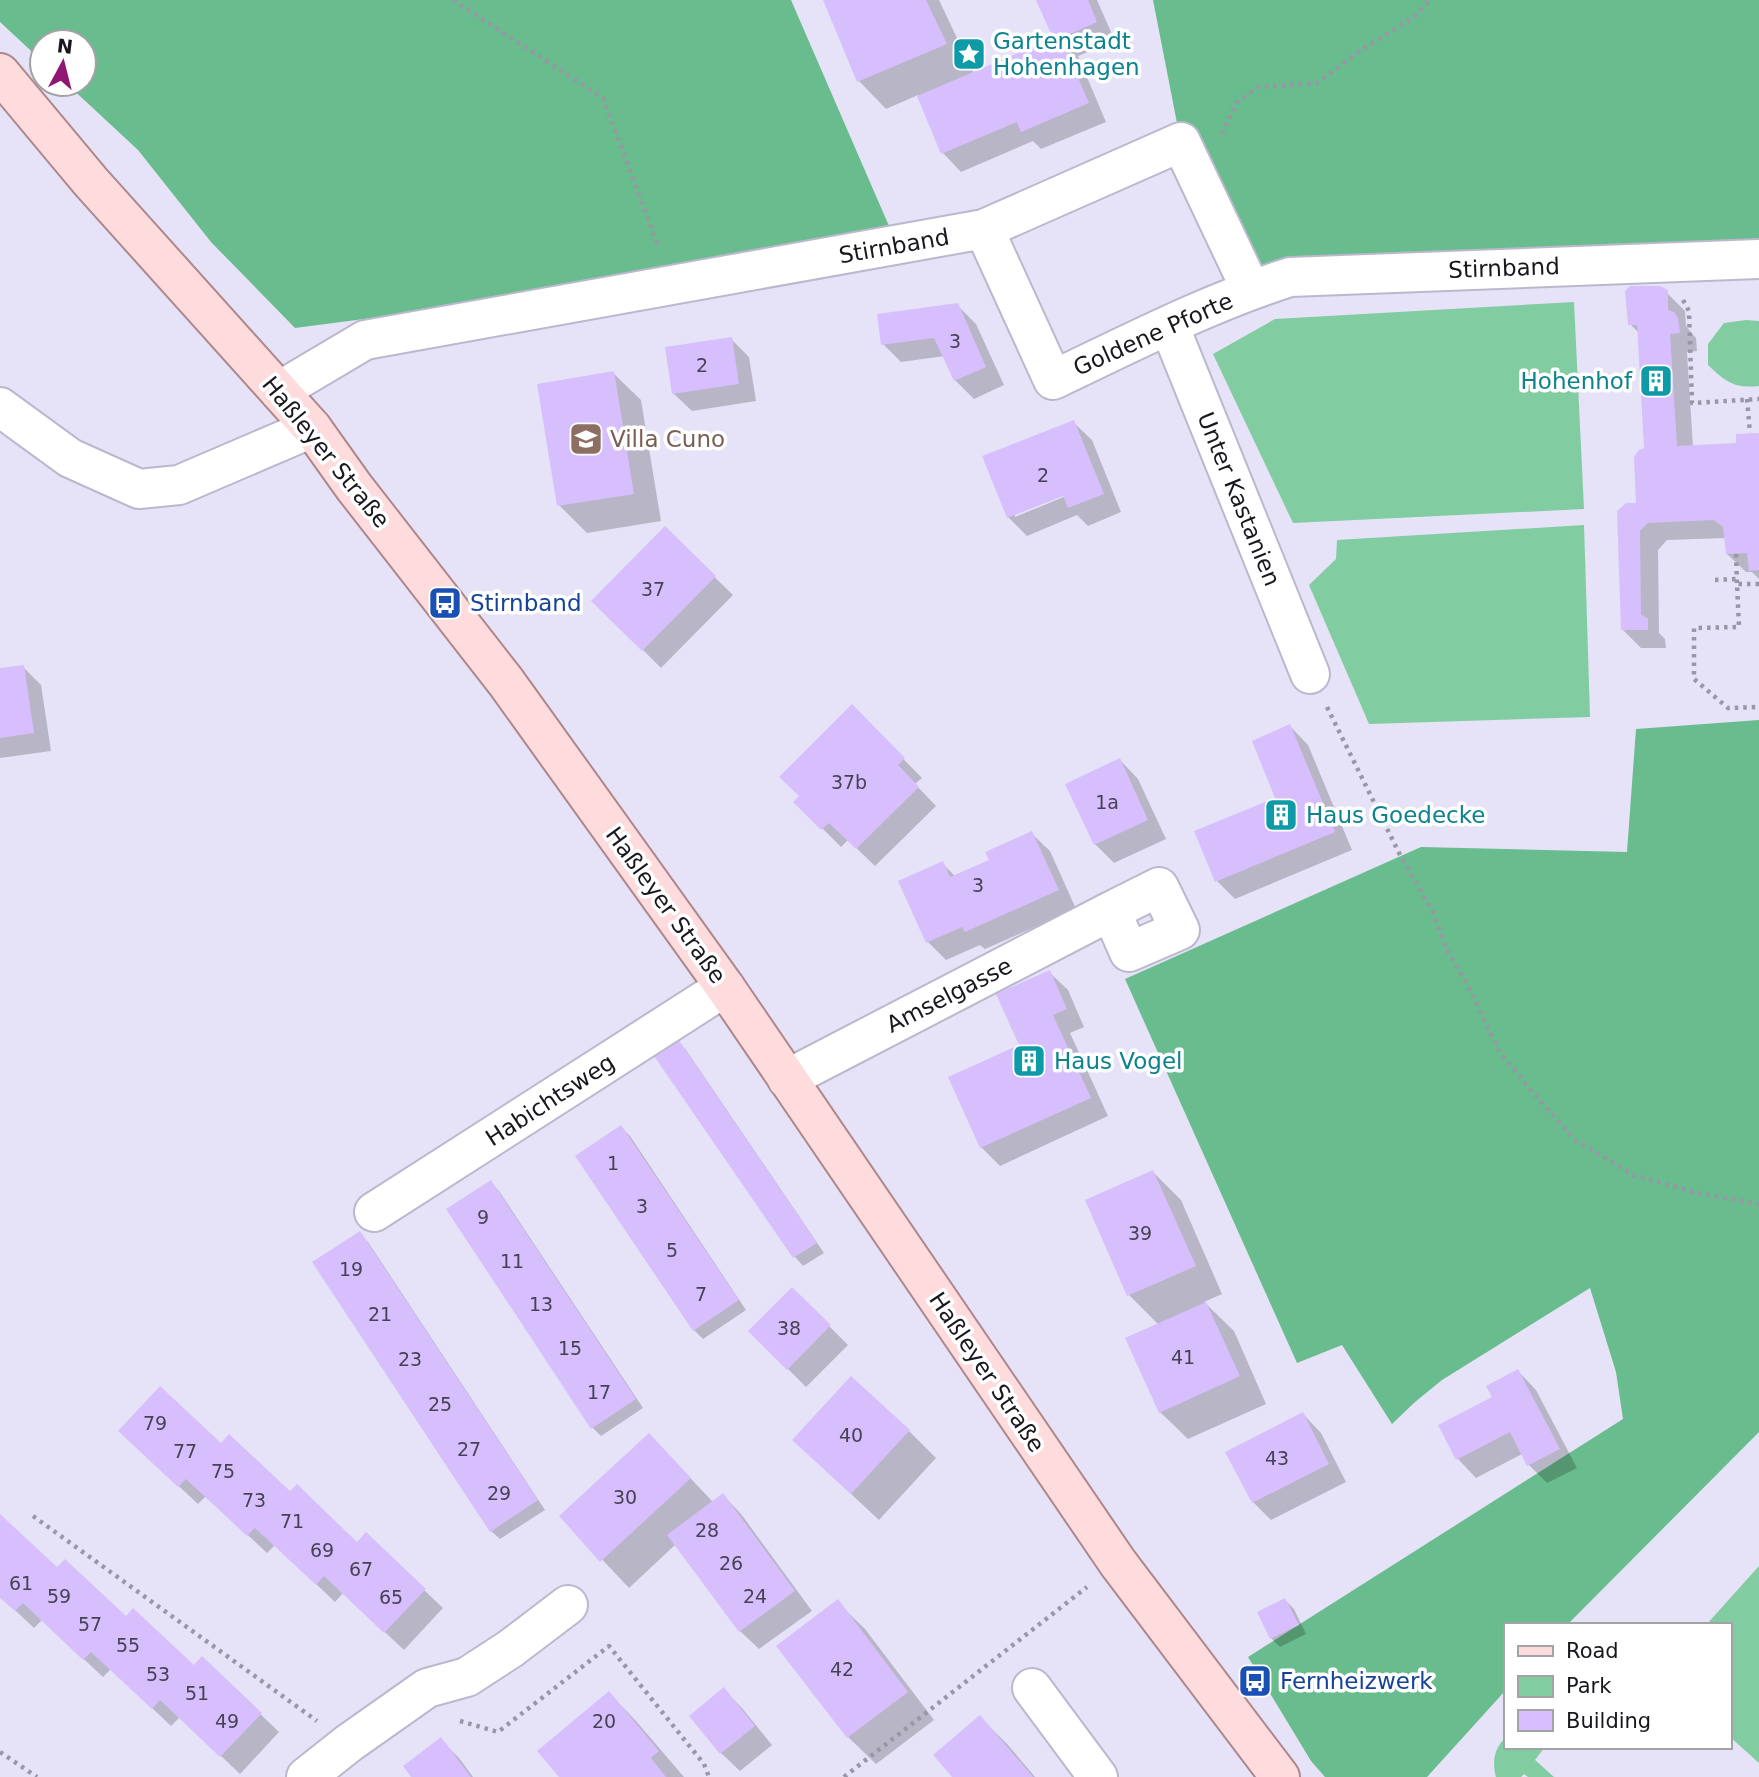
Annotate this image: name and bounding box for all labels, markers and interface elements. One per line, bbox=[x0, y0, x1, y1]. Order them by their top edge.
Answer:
north arrow bbox=[28, 28, 98, 98]
place label: Gartenstadt Hohenhagen bbox=[993, 28, 1140, 80]
text: N bbox=[56, 34, 74, 58]
place icon: Gartenstadt Hohenhagen bbox=[950, 35, 988, 73]
street label: Stirnband bbox=[837, 224, 951, 268]
street label: Stirnband bbox=[1448, 253, 1560, 283]
street label: Goldene Pforte bbox=[1069, 287, 1237, 381]
house number: 3 bbox=[949, 330, 961, 352]
house number: 2 bbox=[696, 354, 708, 376]
building icon: Hohenhof bbox=[1637, 362, 1675, 400]
place label: Hohenhof bbox=[1521, 368, 1633, 394]
street label: Haßleyer Straße bbox=[257, 371, 395, 533]
street label: Unter Kastanien bbox=[1192, 408, 1286, 590]
school or university icon: Villa Cuno bbox=[567, 420, 605, 458]
place label: Villa Cuno bbox=[610, 426, 725, 452]
house number: 2 bbox=[1037, 464, 1049, 486]
house number: 37 bbox=[641, 578, 665, 600]
bus stop icon: Stirnband bbox=[426, 584, 464, 622]
place label: Stirnband bbox=[470, 590, 582, 616]
house number: 37b bbox=[831, 771, 867, 793]
house number: 1a bbox=[1095, 791, 1119, 813]
building icon: Haus Goedecke bbox=[1262, 796, 1300, 834]
place label: Haus Goedecke bbox=[1306, 802, 1485, 828]
street label: Haßleyer Straße bbox=[601, 822, 731, 988]
house number: 3 bbox=[972, 874, 984, 896]
street label: Amselgasse bbox=[882, 952, 1016, 1038]
building icon: Haus Vogel bbox=[1010, 1042, 1048, 1080]
place label: Haus Vogel bbox=[1054, 1048, 1182, 1074]
street label: Habichtsweg bbox=[481, 1049, 619, 1151]
house number: 1 bbox=[607, 1152, 619, 1174]
house number: 3 bbox=[636, 1195, 648, 1217]
house number: 9 bbox=[477, 1206, 489, 1228]
house number: 39 bbox=[1128, 1222, 1152, 1244]
house number: 5 bbox=[666, 1239, 678, 1261]
house number: 11 bbox=[500, 1250, 524, 1272]
house number: 19 bbox=[339, 1258, 363, 1280]
house number: 7 bbox=[695, 1283, 707, 1305]
street label: Haßleyer Straße bbox=[924, 1287, 1050, 1457]
house number: 13 bbox=[529, 1293, 553, 1315]
house number: 21 bbox=[368, 1303, 392, 1325]
house number: 38 bbox=[777, 1317, 801, 1339]
house number: 15 bbox=[558, 1337, 582, 1359]
house number: 41 bbox=[1171, 1346, 1195, 1368]
house number: 23 bbox=[398, 1348, 422, 1370]
house number: 17 bbox=[587, 1381, 611, 1403]
house number: 25 bbox=[428, 1393, 452, 1415]
house number: 79 bbox=[143, 1412, 167, 1434]
house number: 40 bbox=[839, 1424, 863, 1446]
house number: 27 bbox=[457, 1438, 481, 1460]
house number: 77 bbox=[173, 1440, 197, 1462]
house number: 43 bbox=[1265, 1447, 1289, 1469]
house number: 75 bbox=[211, 1460, 235, 1482]
house number: 29 bbox=[487, 1482, 511, 1504]
house number: 30 bbox=[613, 1486, 637, 1508]
house number: 73 bbox=[242, 1489, 266, 1511]
house number: 71 bbox=[280, 1510, 304, 1532]
house number: 28 bbox=[695, 1519, 719, 1541]
house number: 69 bbox=[310, 1539, 334, 1561]
house number: 26 bbox=[719, 1552, 743, 1574]
house number: 67 bbox=[349, 1558, 373, 1580]
house number: 61 bbox=[9, 1572, 33, 1594]
house number: 59 bbox=[47, 1585, 71, 1607]
house number: 24 bbox=[743, 1585, 767, 1607]
house number: 65 bbox=[379, 1586, 403, 1608]
house number: 57 bbox=[78, 1613, 102, 1635]
legend bbox=[1504, 1623, 1731, 1749]
house number: 55 bbox=[116, 1634, 140, 1656]
text: Road bbox=[1566, 1639, 1619, 1663]
house number: 42 bbox=[830, 1658, 854, 1680]
bus stop icon: Fernheizwerk bbox=[1236, 1662, 1274, 1700]
house number: 53 bbox=[146, 1663, 170, 1685]
place label: Fernheizwerk bbox=[1280, 1668, 1433, 1694]
text: Park bbox=[1566, 1674, 1612, 1698]
house number: 51 bbox=[185, 1682, 209, 1704]
text: Building bbox=[1566, 1709, 1651, 1733]
house number: 49 bbox=[215, 1710, 239, 1732]
house number: 20 bbox=[592, 1710, 616, 1732]

